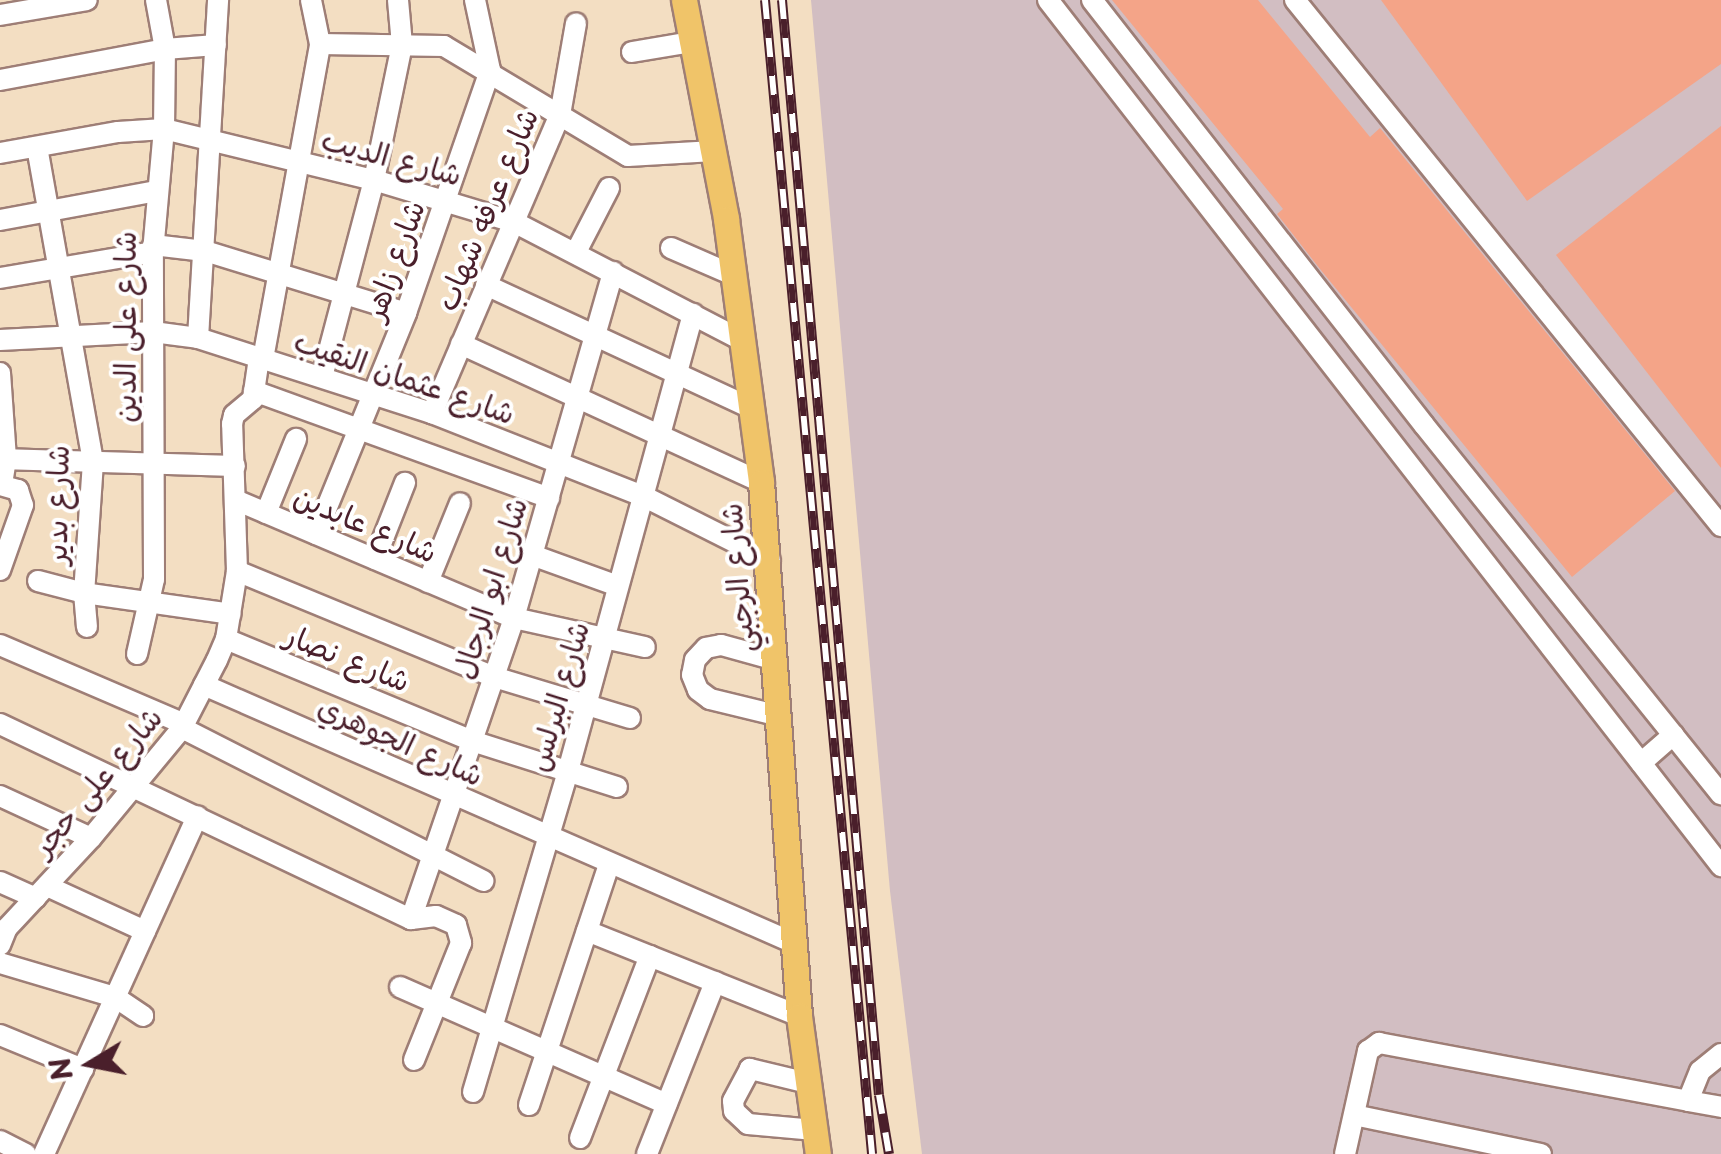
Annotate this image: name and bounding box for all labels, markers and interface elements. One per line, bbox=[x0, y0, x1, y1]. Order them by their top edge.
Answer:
street label: شارع عرفه شهاب bbox=[427, 102, 545, 316]
street label: شارع الديب bbox=[318, 120, 466, 192]
street label: شارع زاهر bbox=[355, 195, 431, 325]
street label: شارع على الدين bbox=[106, 231, 142, 423]
street label: شارع عثمان النقيب bbox=[290, 321, 520, 431]
street label: شارع بدير bbox=[37, 445, 75, 565]
street label: شارع عابدين bbox=[289, 477, 443, 569]
street label: شارع ابو الرجال bbox=[444, 493, 534, 683]
street label: شارع الرجبي bbox=[712, 502, 760, 654]
street label: شارع نصار bbox=[280, 616, 416, 698]
street label: شارع البرلس bbox=[518, 617, 596, 775]
street label: شارع الجوهري bbox=[313, 688, 489, 792]
street label: شارع على حجر bbox=[23, 699, 169, 863]
north arrow bbox=[40, 1014, 140, 1114]
text: N bbox=[37, 1055, 83, 1084]

